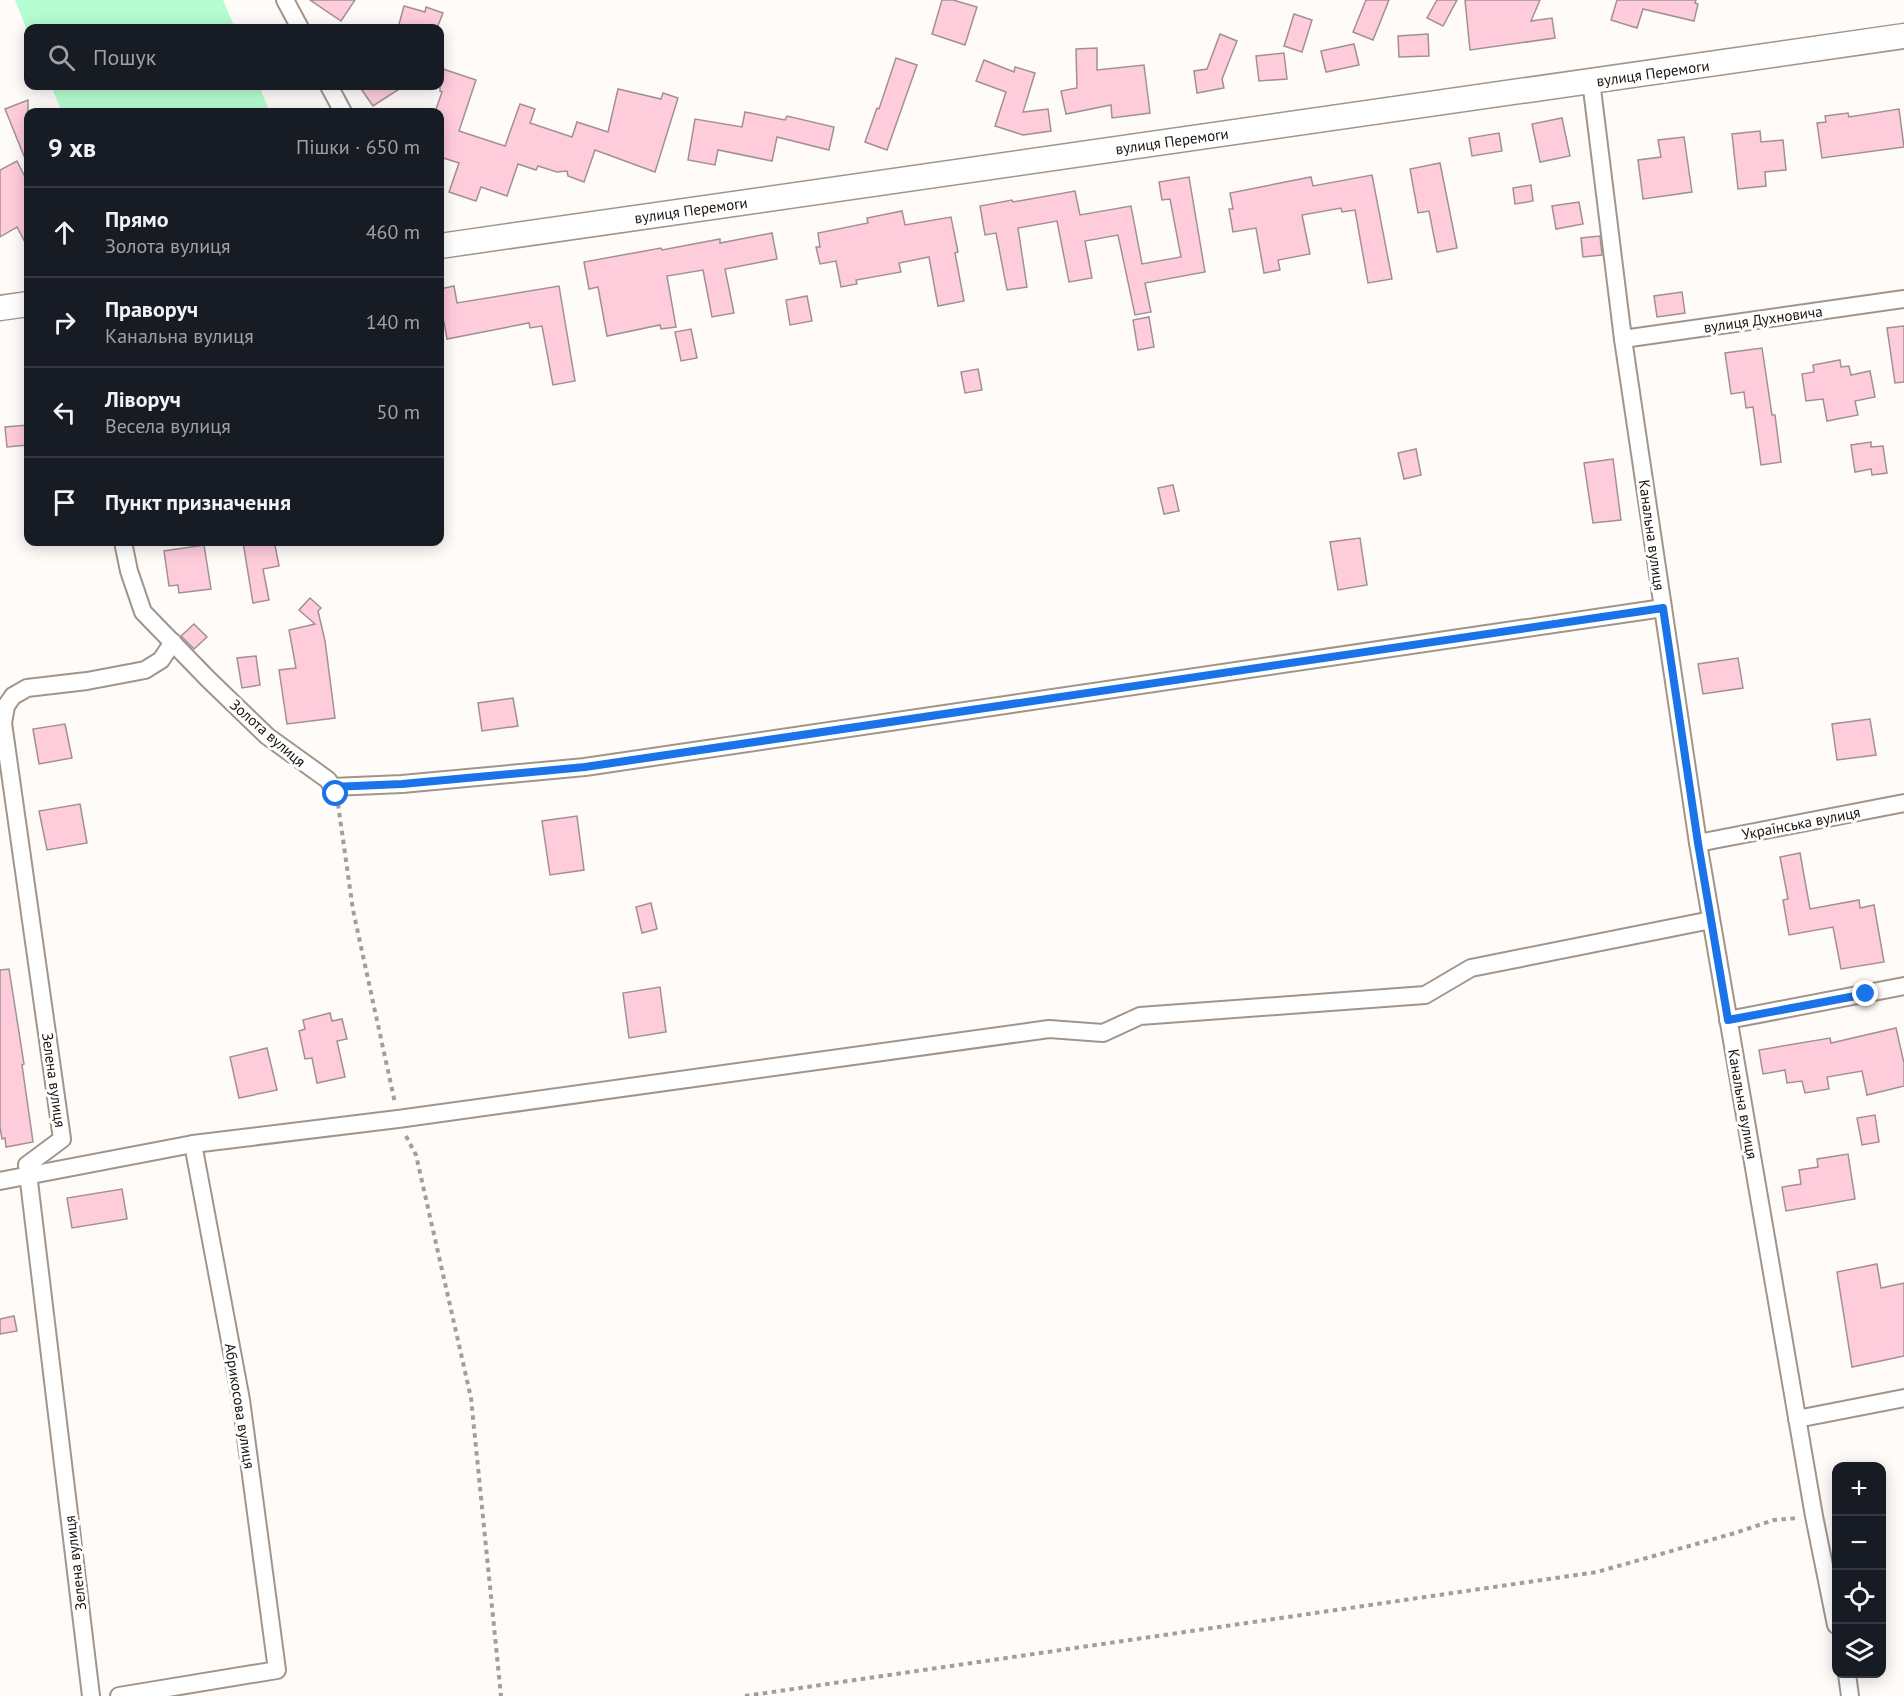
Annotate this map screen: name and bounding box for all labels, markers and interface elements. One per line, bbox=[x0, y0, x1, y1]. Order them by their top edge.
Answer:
search box bbox=[24, 24, 444, 90]
icon: search bbox=[45, 41, 78, 74]
text: Пошук bbox=[93, 43, 156, 71]
street label: вулиця Перемоги bbox=[1595, 56, 1711, 90]
street label: вулиця Перемоги bbox=[1114, 124, 1230, 158]
text: 9 хв bbox=[48, 131, 96, 164]
text: Пішки · 650 m bbox=[296, 134, 420, 160]
street label: вулиця Перемоги bbox=[633, 193, 749, 227]
text: Прямо bbox=[105, 205, 168, 233]
icon: ahead bbox=[48, 216, 81, 249]
text: 460 m bbox=[366, 219, 420, 245]
text: Золота вулиця bbox=[105, 233, 231, 259]
text: Праворуч bbox=[105, 295, 198, 323]
street label: вулиця Духновича bbox=[1702, 301, 1824, 337]
icon: right bbox=[48, 306, 81, 339]
text: 140 m bbox=[366, 309, 420, 335]
text: Канальна вулиця bbox=[105, 323, 254, 349]
text: Ліворуч bbox=[105, 385, 181, 413]
icon: left bbox=[48, 396, 81, 429]
text: 50 m bbox=[377, 399, 420, 425]
text: Весела вулиця bbox=[105, 413, 231, 439]
street label: Канальна вулиця bbox=[1635, 478, 1669, 592]
icon: arrive bbox=[48, 486, 81, 519]
text: Пункт призначення bbox=[105, 488, 291, 516]
street label: Золота вулиця bbox=[226, 695, 310, 771]
route start bbox=[322, 780, 348, 806]
street label: Українська вулиця bbox=[1740, 802, 1862, 844]
route end bbox=[1852, 980, 1878, 1006]
street label: Зелена вулиця bbox=[38, 1031, 70, 1129]
street label: Канальна вулиця bbox=[1724, 1047, 1762, 1161]
street label: Абрикосова вулиця bbox=[221, 1342, 259, 1470]
map controls bbox=[1832, 1462, 1886, 1678]
button: + bbox=[1832, 1462, 1886, 1516]
street label: Зелена вулиця bbox=[60, 1514, 90, 1612]
button: − bbox=[1832, 1516, 1886, 1570]
button: locate bbox=[1832, 1570, 1886, 1624]
button: layers bbox=[1832, 1624, 1886, 1678]

